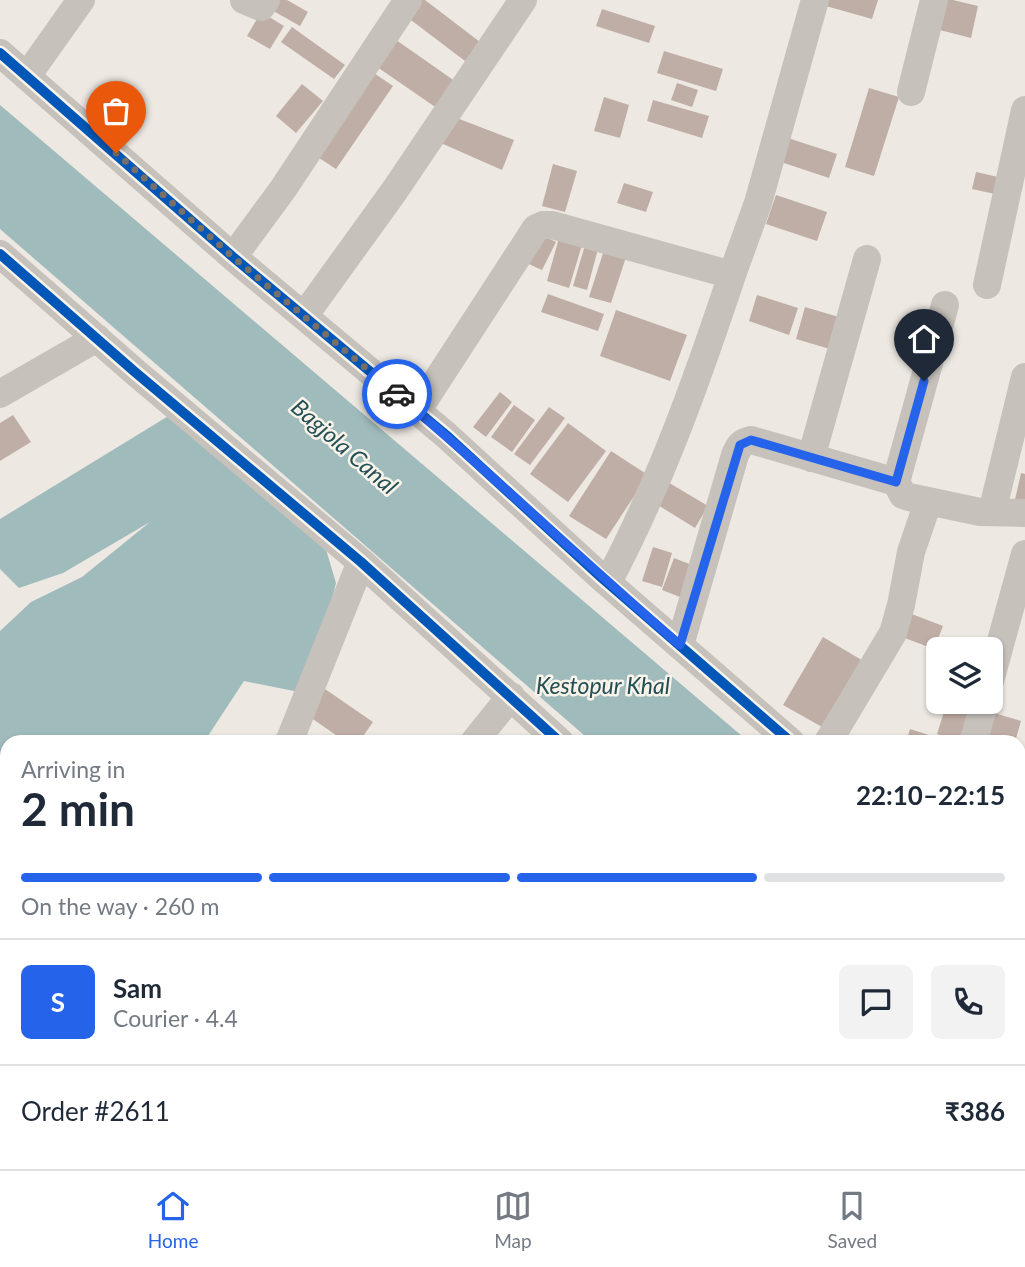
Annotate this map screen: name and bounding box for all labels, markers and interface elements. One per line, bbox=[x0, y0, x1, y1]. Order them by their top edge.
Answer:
pin bbox=[86, 81, 146, 153]
icon: bag bbox=[97, 92, 135, 130]
pin bbox=[894, 309, 954, 381]
icon: home bbox=[905, 320, 943, 358]
courier bbox=[362, 359, 432, 429]
icon: car bbox=[378, 375, 416, 413]
water label: Bagjola Canal bbox=[286, 392, 404, 500]
map controls bbox=[926, 637, 1003, 714]
button: layers bbox=[926, 637, 1003, 714]
water label: Kestopur Khal bbox=[536, 671, 670, 699]
text: Arriving in bbox=[21, 755, 125, 783]
text: 22:10–22:15 bbox=[856, 779, 1005, 811]
text: 2 min bbox=[21, 781, 135, 836]
text: On the way · 260 m bbox=[21, 892, 220, 920]
button: chat bbox=[839, 965, 913, 1039]
button: phone bbox=[931, 965, 1005, 1039]
text: Sam bbox=[113, 972, 162, 1004]
text: S bbox=[51, 986, 65, 1018]
text: Courier · 4.4 bbox=[113, 1004, 238, 1032]
text: Order #2611 bbox=[21, 1095, 170, 1127]
text: ₹386 bbox=[945, 1095, 1005, 1127]
tab: Home bbox=[148, 1187, 198, 1252]
tab: Map bbox=[494, 1187, 532, 1252]
tab: Saved bbox=[828, 1187, 877, 1252]

